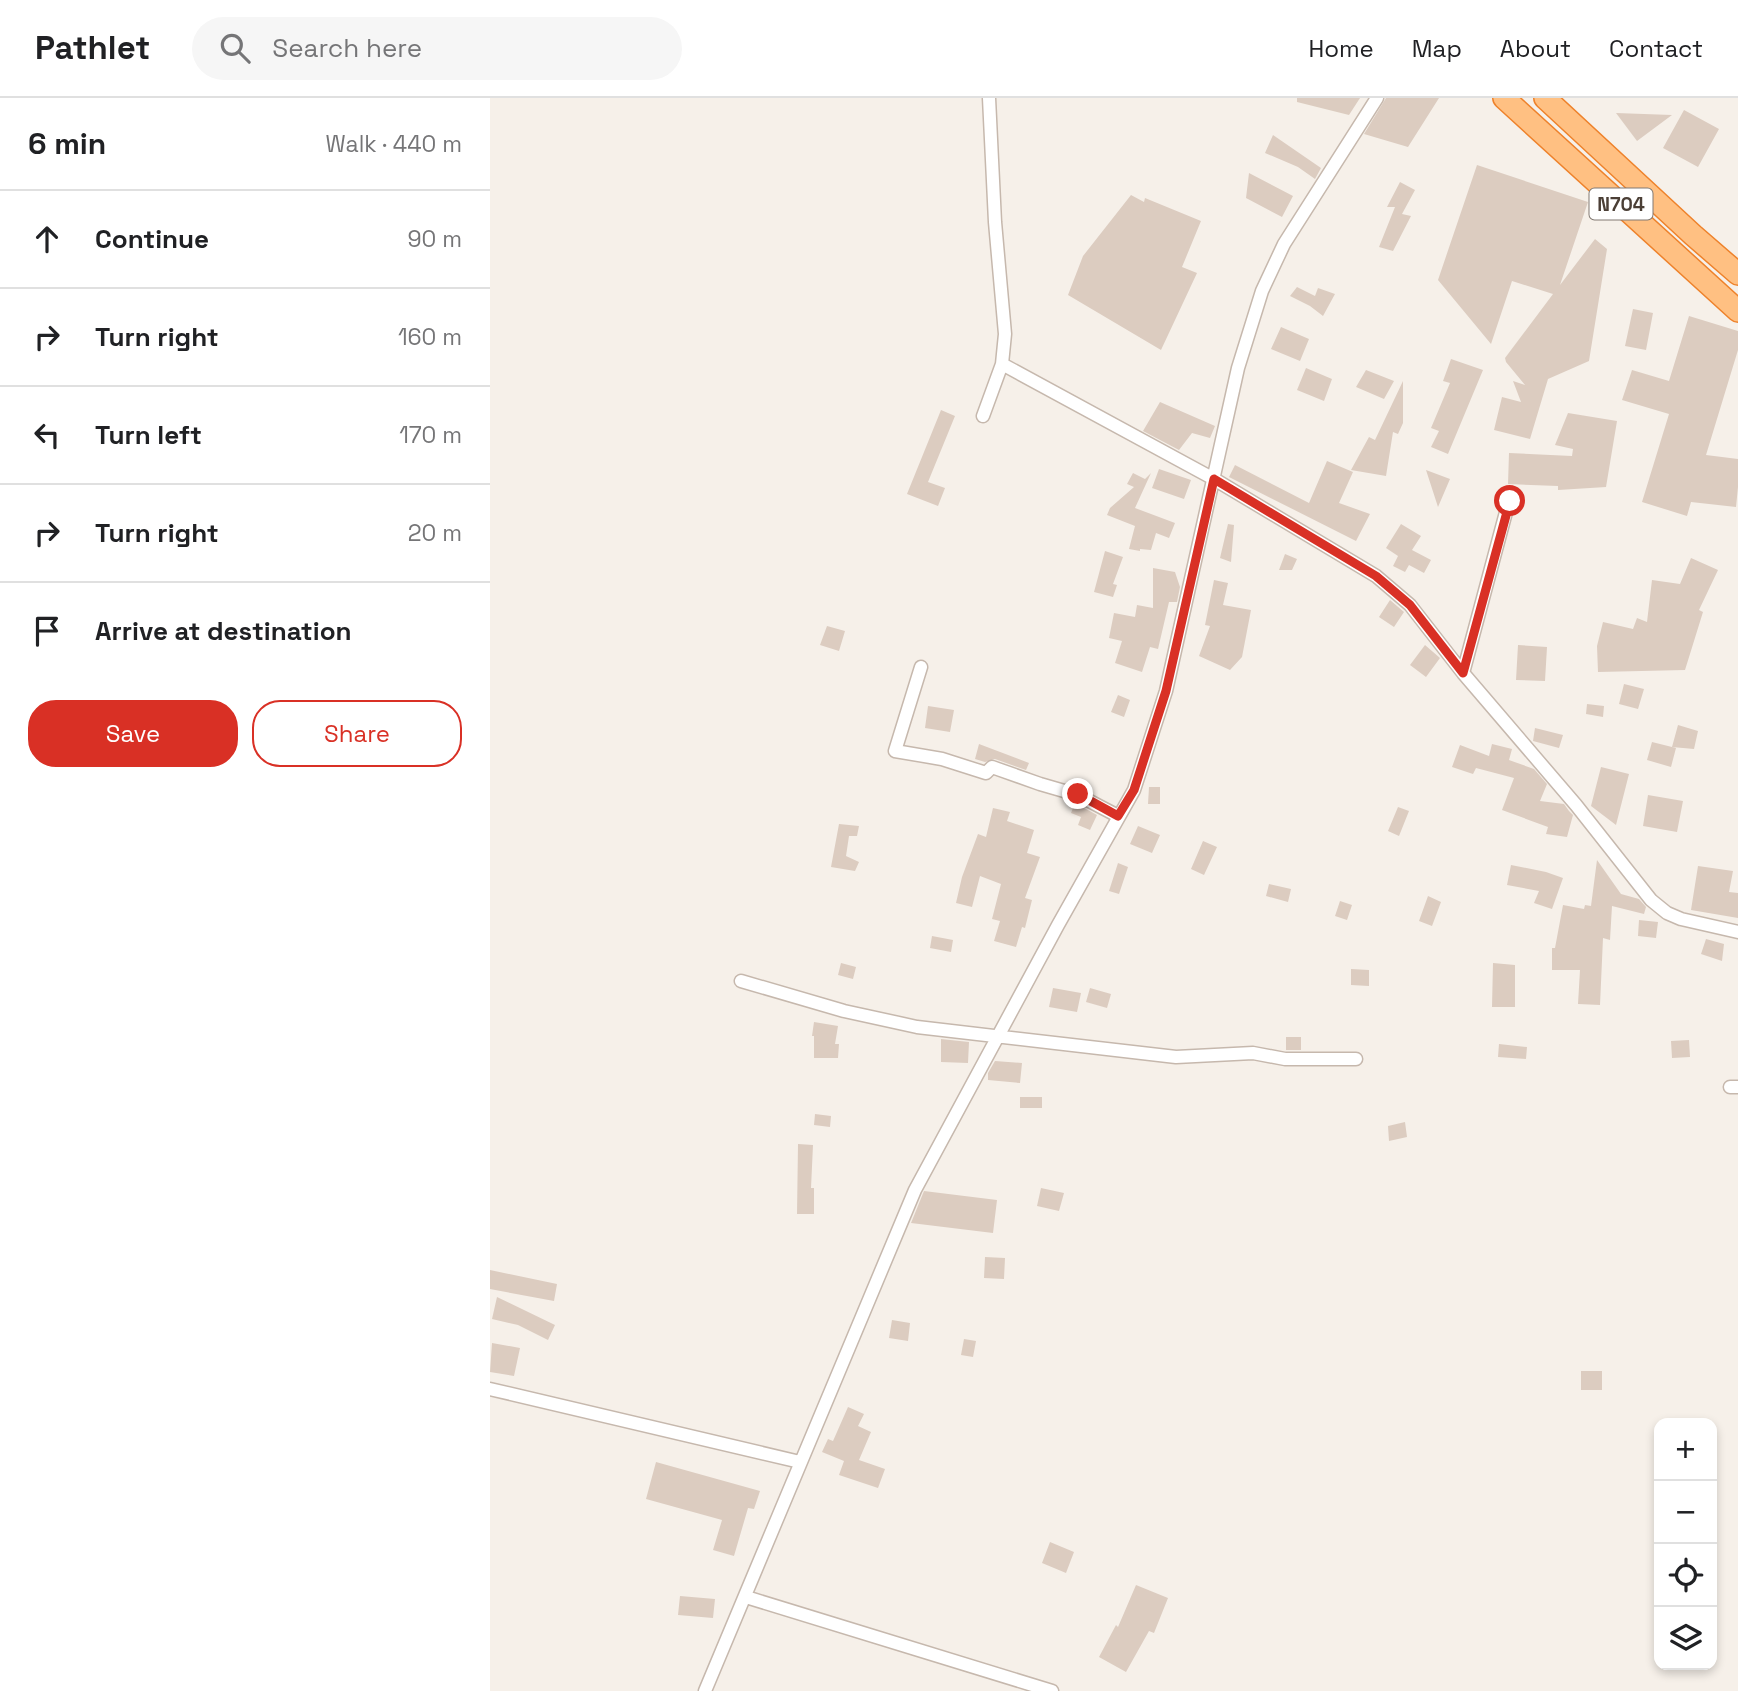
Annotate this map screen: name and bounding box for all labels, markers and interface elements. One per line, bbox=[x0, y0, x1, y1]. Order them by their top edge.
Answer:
search box bbox=[192, 17, 682, 80]
text: Pathlet bbox=[35, 27, 150, 69]
icon: search bbox=[216, 29, 254, 67]
text: Search here bbox=[272, 31, 422, 65]
text: Home bbox=[1308, 33, 1374, 64]
text: Map bbox=[1412, 33, 1462, 64]
text: About bbox=[1500, 33, 1571, 64]
text: Contact bbox=[1609, 33, 1703, 64]
text: 6 min bbox=[28, 124, 106, 163]
text: Walk · 440 m bbox=[326, 129, 462, 159]
road number: N704 bbox=[1590, 188, 1652, 220]
icon: ahead bbox=[28, 220, 66, 258]
text: Continue bbox=[95, 222, 209, 256]
text: 90 m bbox=[407, 224, 462, 254]
icon: right bbox=[28, 318, 66, 356]
text: Turn right bbox=[95, 320, 219, 354]
text: 160 m bbox=[398, 322, 462, 352]
icon: left bbox=[28, 416, 66, 454]
text: Turn left bbox=[95, 418, 202, 452]
text: 170 m bbox=[399, 420, 462, 450]
route start bbox=[1494, 485, 1525, 516]
icon: right bbox=[28, 514, 66, 552]
text: Turn right bbox=[95, 516, 219, 550]
text: 20 m bbox=[408, 518, 462, 548]
icon: arrive bbox=[28, 612, 66, 650]
text: Arrive at destination bbox=[95, 614, 352, 648]
button: Save bbox=[28, 700, 238, 767]
button: Share bbox=[252, 700, 462, 767]
route end bbox=[1062, 778, 1093, 809]
map controls bbox=[1654, 1418, 1717, 1670]
button: + bbox=[1654, 1418, 1717, 1481]
button: − bbox=[1654, 1481, 1717, 1544]
button: locate bbox=[1654, 1544, 1717, 1607]
button: layers bbox=[1654, 1607, 1717, 1670]

